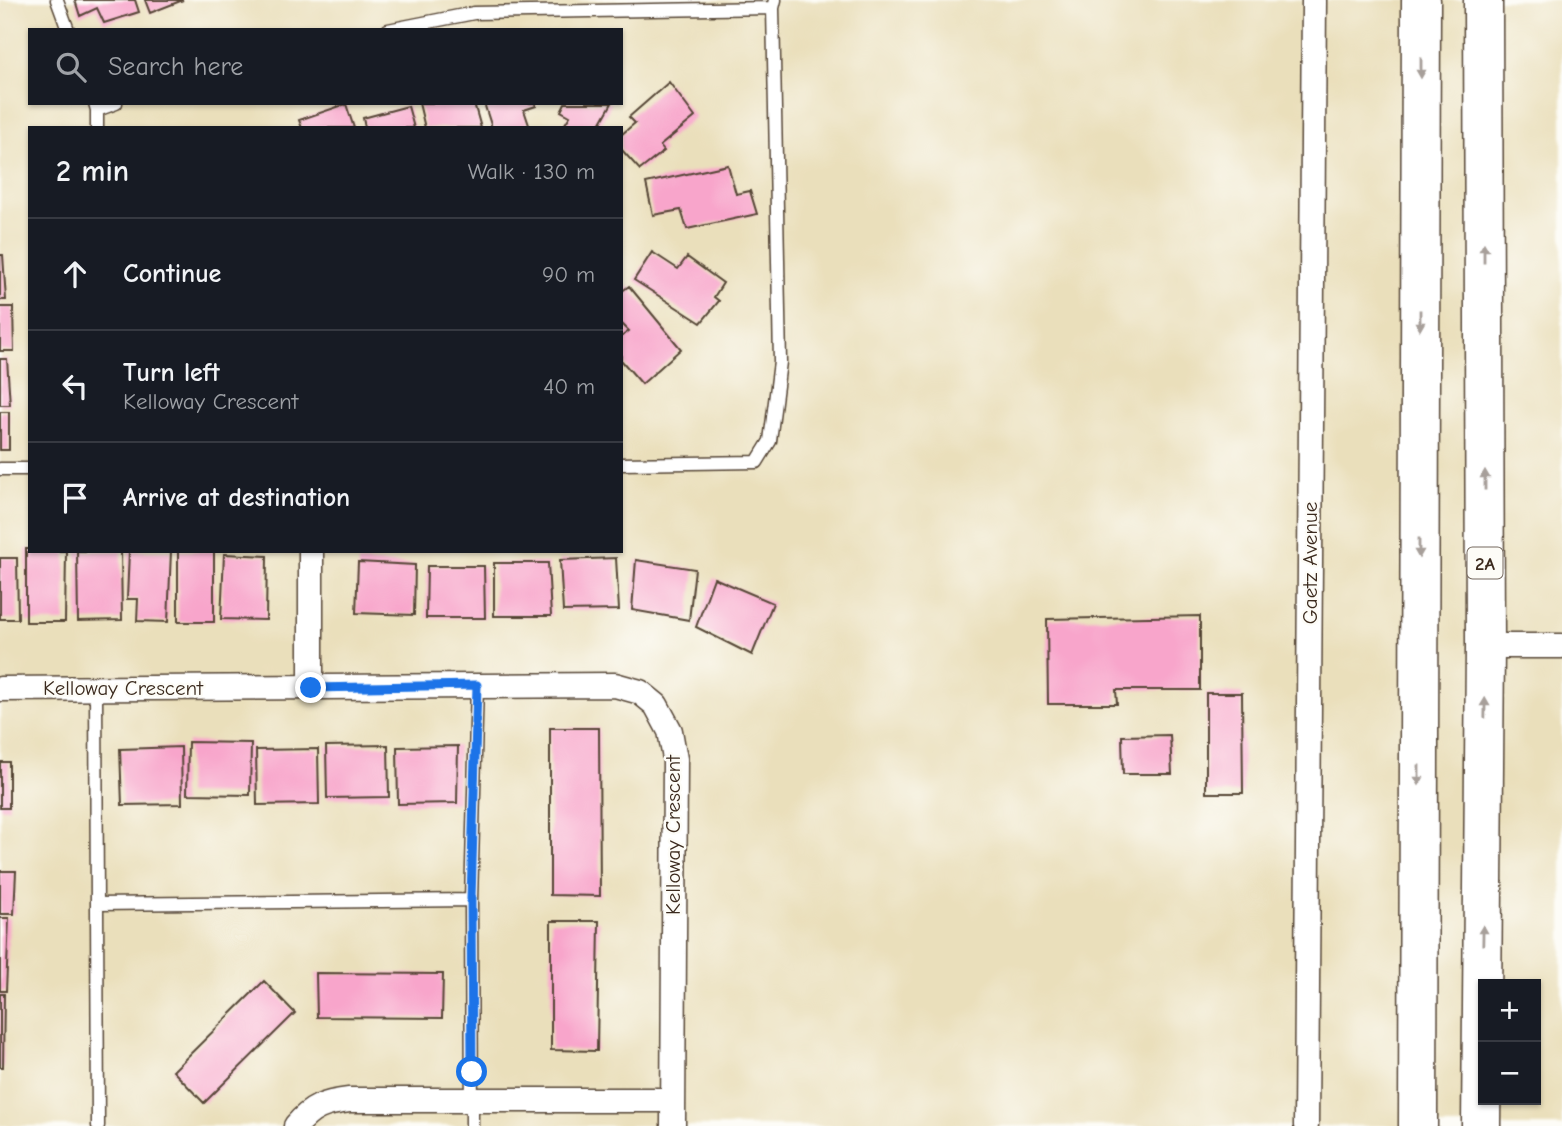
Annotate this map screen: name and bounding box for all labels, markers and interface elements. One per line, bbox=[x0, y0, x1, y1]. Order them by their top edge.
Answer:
search box bbox=[28, 28, 623, 105]
icon: search bbox=[52, 48, 90, 86]
text: Search here bbox=[108, 52, 243, 82]
one-way arrow bbox=[1415, 57, 1427, 79]
text: 2 min bbox=[56, 154, 129, 189]
text: Walk · 130 m bbox=[468, 158, 595, 185]
one-way arrow bbox=[1478, 242, 1490, 264]
icon: ahead bbox=[56, 255, 94, 293]
text: Continue bbox=[123, 259, 221, 289]
text: 90 m bbox=[542, 261, 595, 288]
one-way arrow bbox=[1414, 309, 1426, 331]
text: Turn left bbox=[123, 358, 220, 388]
icon: left bbox=[56, 367, 94, 405]
text: 40 m bbox=[543, 373, 595, 400]
text: Kelloway Crescent bbox=[123, 388, 298, 415]
one-way arrow bbox=[1479, 469, 1491, 491]
icon: arrive bbox=[56, 479, 94, 517]
text: Arrive at destination bbox=[123, 483, 350, 513]
street label: Gaetz Avenue bbox=[1298, 502, 1322, 624]
one-way arrow bbox=[1413, 537, 1425, 559]
road number: 2A bbox=[1468, 548, 1502, 578]
route end bbox=[295, 672, 326, 703]
street label: Kelloway Crescent bbox=[43, 676, 204, 700]
one-way arrow bbox=[1479, 697, 1491, 719]
street label: Kelloway Crescent bbox=[661, 754, 685, 915]
one-way arrow bbox=[1413, 764, 1425, 786]
one-way arrow bbox=[1477, 924, 1488, 946]
map controls bbox=[1478, 979, 1541, 1105]
button: + bbox=[1478, 979, 1541, 1042]
button: − bbox=[1478, 1042, 1541, 1105]
route start bbox=[456, 1056, 487, 1087]

